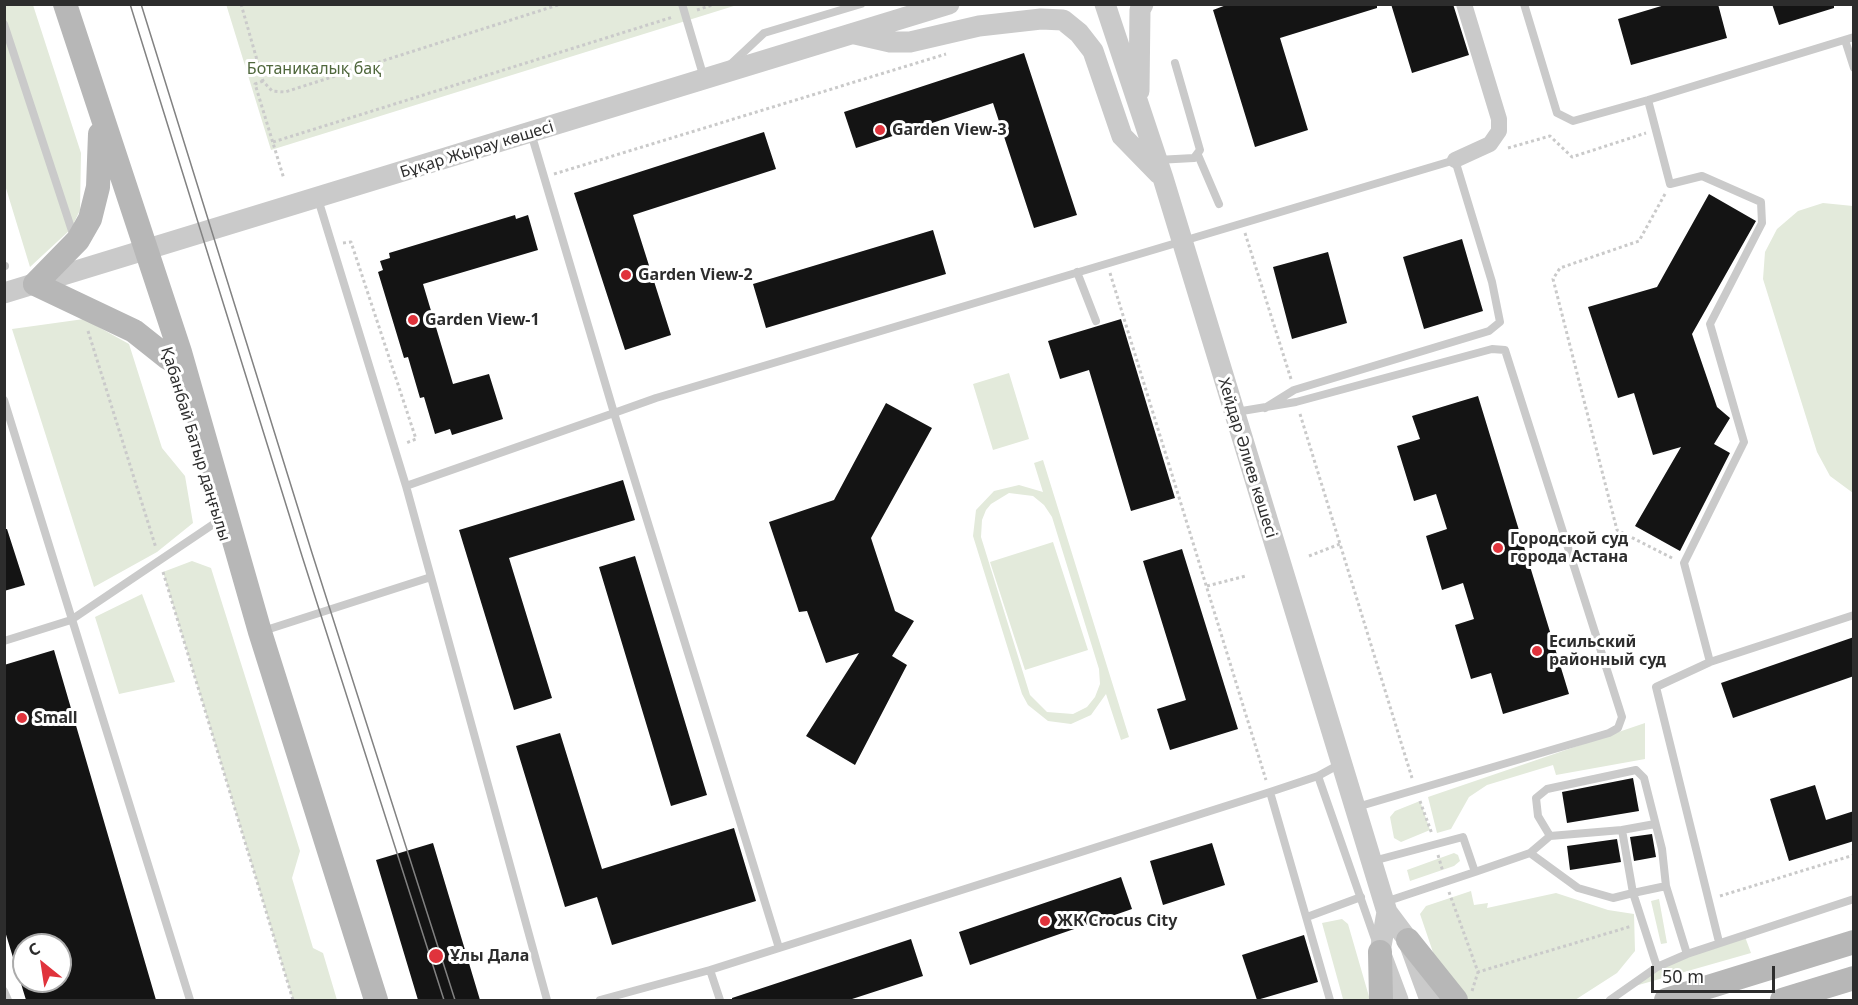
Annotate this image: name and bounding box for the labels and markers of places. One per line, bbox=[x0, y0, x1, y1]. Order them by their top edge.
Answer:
place label: Garden View-3 bbox=[892, 120, 1007, 140]
marker: Garden View-3 bbox=[873, 123, 887, 137]
place label: Garden View-2 bbox=[638, 265, 753, 285]
marker: Garden View-2 bbox=[619, 268, 633, 282]
place label: Garden View-1 bbox=[425, 310, 540, 330]
marker: Garden View-1 bbox=[406, 313, 420, 327]
place label: Городской суд города Астана bbox=[1510, 529, 1628, 567]
marker: Городской суд города Астана bbox=[1491, 541, 1505, 555]
place label: Есильский районный суд bbox=[1549, 632, 1666, 670]
marker: Есильский районный суд bbox=[1530, 644, 1544, 658]
place label: Small bbox=[34, 708, 78, 728]
marker: Small bbox=[15, 711, 29, 725]
place label: ЖК Crocus City bbox=[1057, 911, 1177, 931]
marker: ЖК Crocus City bbox=[1038, 914, 1052, 928]
place label: Ұлы Дала bbox=[450, 946, 529, 966]
marker: Ұлы Дала bbox=[427, 947, 445, 965]

